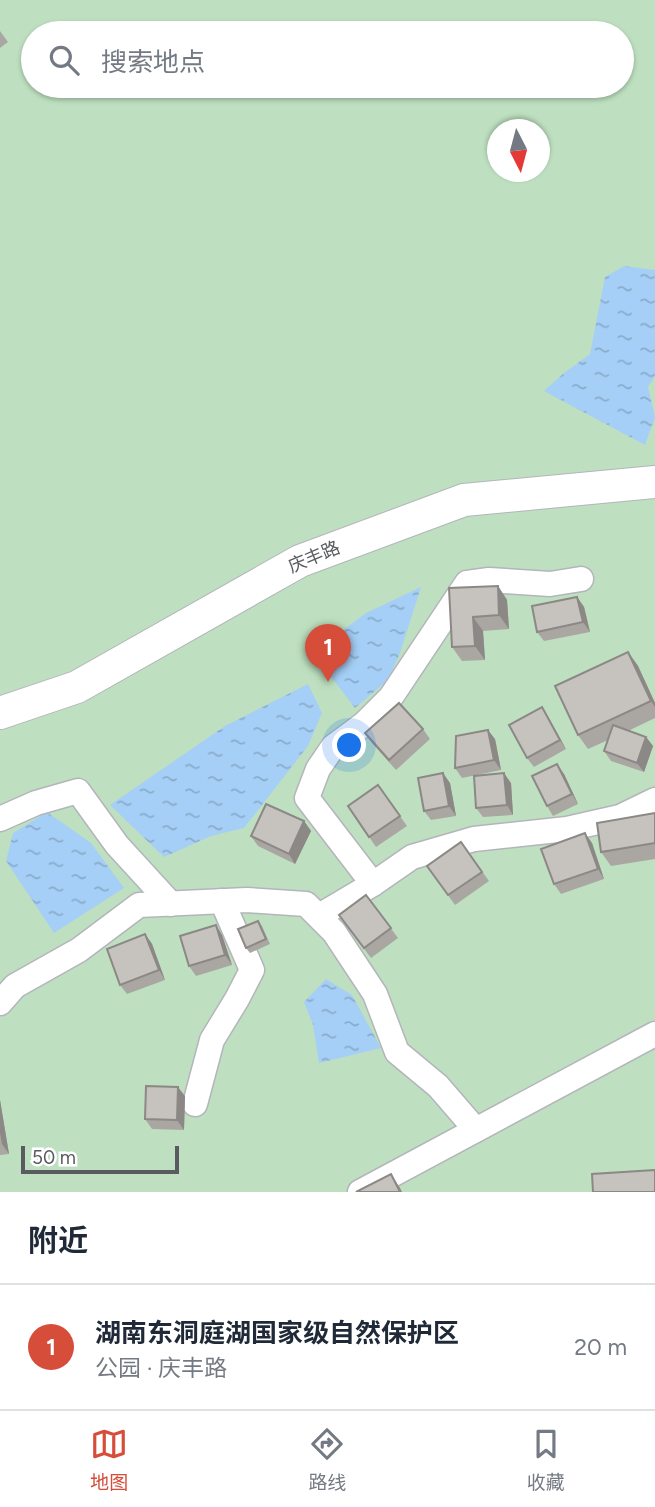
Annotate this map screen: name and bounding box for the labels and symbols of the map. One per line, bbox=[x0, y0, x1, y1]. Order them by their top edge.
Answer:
north arrow bbox=[487, 119, 550, 182]
street label: 庆丰路 bbox=[285, 536, 343, 578]
pin: 1 bbox=[305, 624, 351, 682]
your location bbox=[332, 728, 366, 762]
scale bar bbox=[21, 1143, 178, 1175]

